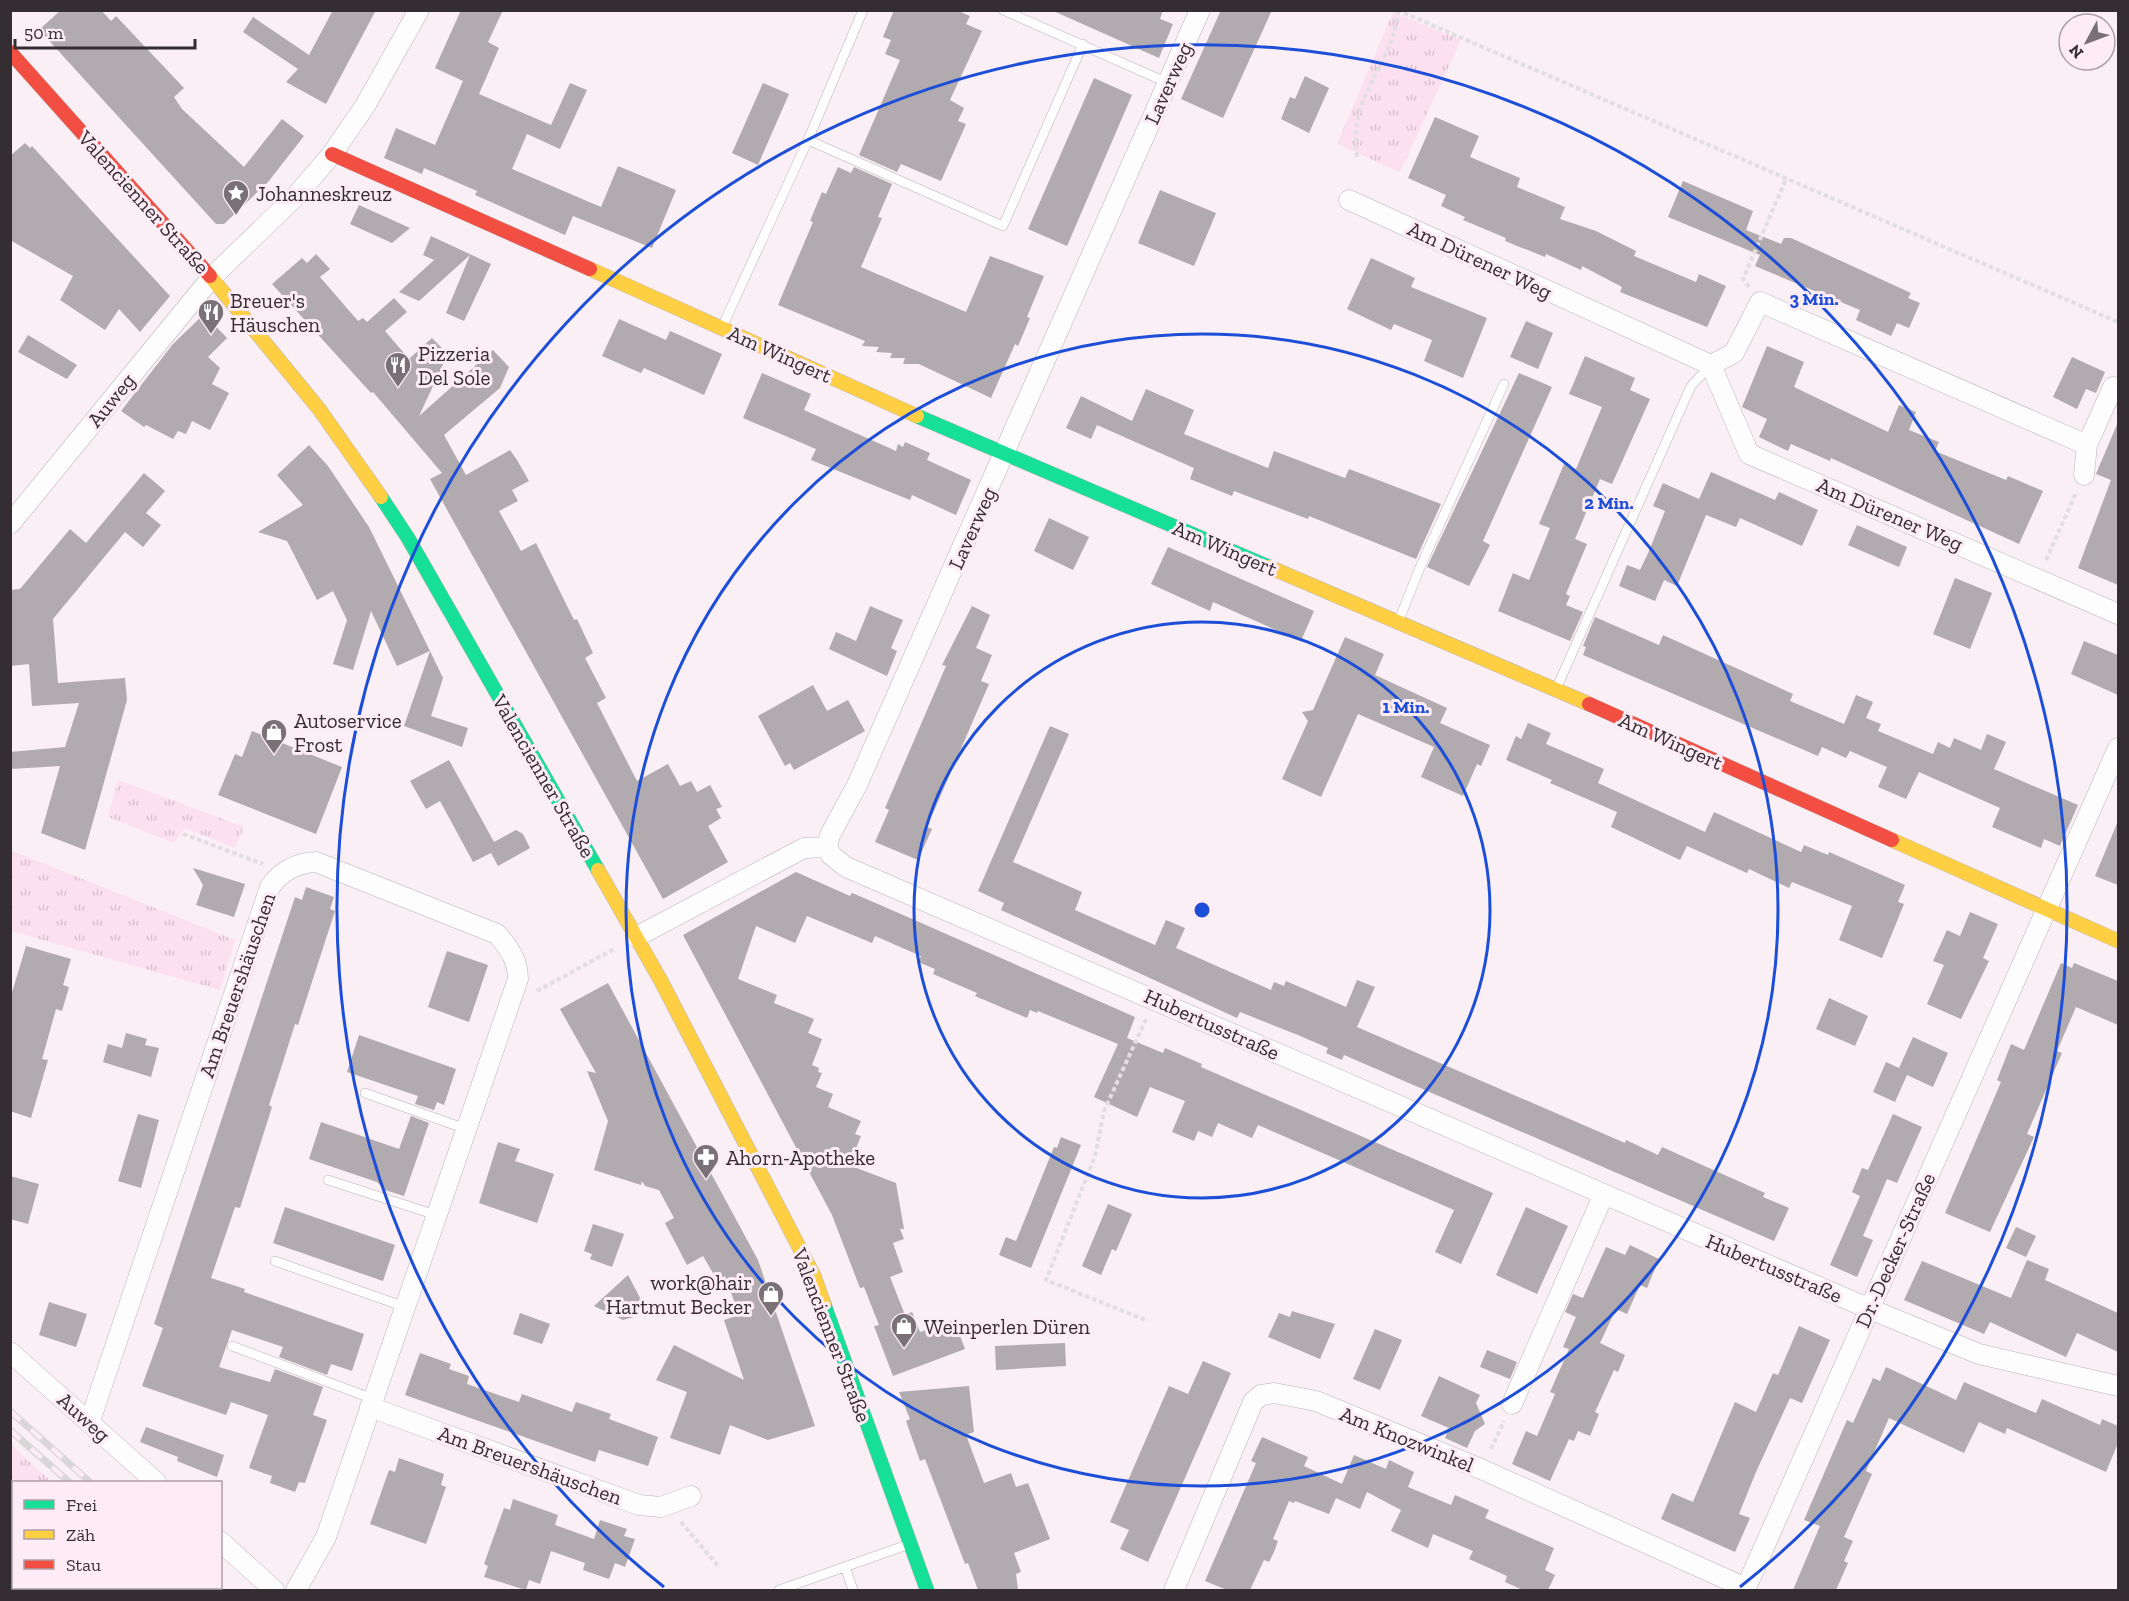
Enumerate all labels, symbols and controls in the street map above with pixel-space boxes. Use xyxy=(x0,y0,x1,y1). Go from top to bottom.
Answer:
scale bar xyxy=(15,12,195,50)
north arrow xyxy=(2057,12,2117,72)
text: 50 m xyxy=(24,22,64,44)
street label: Laverweg xyxy=(1139,38,1197,128)
text: N xyxy=(2065,41,2087,62)
street label: Valencienner Straße xyxy=(72,124,215,279)
place icon: Johanneskreuz xyxy=(221,178,251,216)
place label: Johanneskreuz xyxy=(256,181,392,206)
street label: Am Dürener Weg xyxy=(1404,216,1557,305)
place label: Breuer's Häuschen xyxy=(230,288,320,337)
text: 3 Min. xyxy=(1789,288,1839,310)
restaurant icon: Breuer's Häuschen xyxy=(196,297,226,335)
street label: Am Wingert xyxy=(724,320,836,388)
place label: Pizzeria Del Sole xyxy=(418,341,491,390)
restaurant icon: Pizzeria Del Sole xyxy=(383,350,413,388)
street label: Auweg xyxy=(82,368,141,432)
street label: Am Dürener Weg xyxy=(1813,472,1967,556)
street label: Laverweg xyxy=(943,483,1001,573)
text: 2 Min. xyxy=(1584,492,1634,514)
street label: Am Wingert xyxy=(1169,515,1281,581)
street label: Valencienner Straße xyxy=(487,689,601,862)
text: 1 Min. xyxy=(1383,696,1429,718)
street label: Am Wingert xyxy=(1615,707,1727,775)
place label: Autoservice Frost xyxy=(294,708,402,757)
shop icon: Autoservice Frost xyxy=(259,717,289,755)
street label: Am Breuershäuschen xyxy=(194,889,280,1081)
centre of rings xyxy=(1192,900,1212,920)
street label: Hubertusstraße xyxy=(1140,983,1284,1065)
pharmacy icon: Ahorn-Apotheke xyxy=(691,1142,721,1180)
place label: Ahorn-Apotheke xyxy=(726,1145,875,1170)
street label: Dr.-Decker-Straße xyxy=(1850,1169,1940,1331)
street label: Hubertusstraße xyxy=(1702,1228,1846,1308)
street label: Valencienner Straße xyxy=(787,1244,877,1426)
place label: work@hair Hartmut Becker xyxy=(606,1270,752,1319)
shop icon: work@hair Hartmut Becker xyxy=(756,1279,786,1317)
shop icon: Weinperlen Düren xyxy=(889,1311,919,1349)
place label: Weinperlen Düren xyxy=(924,1314,1090,1339)
street label: Auweg xyxy=(53,1387,116,1447)
street label: Am Knozwinkel xyxy=(1336,1401,1478,1477)
street label: Am Breuershäuschen xyxy=(435,1420,625,1510)
legend xyxy=(12,1481,222,1589)
text: Frei xyxy=(66,1494,97,1516)
text: Zäh xyxy=(66,1524,95,1546)
text: Stau xyxy=(66,1554,101,1576)

